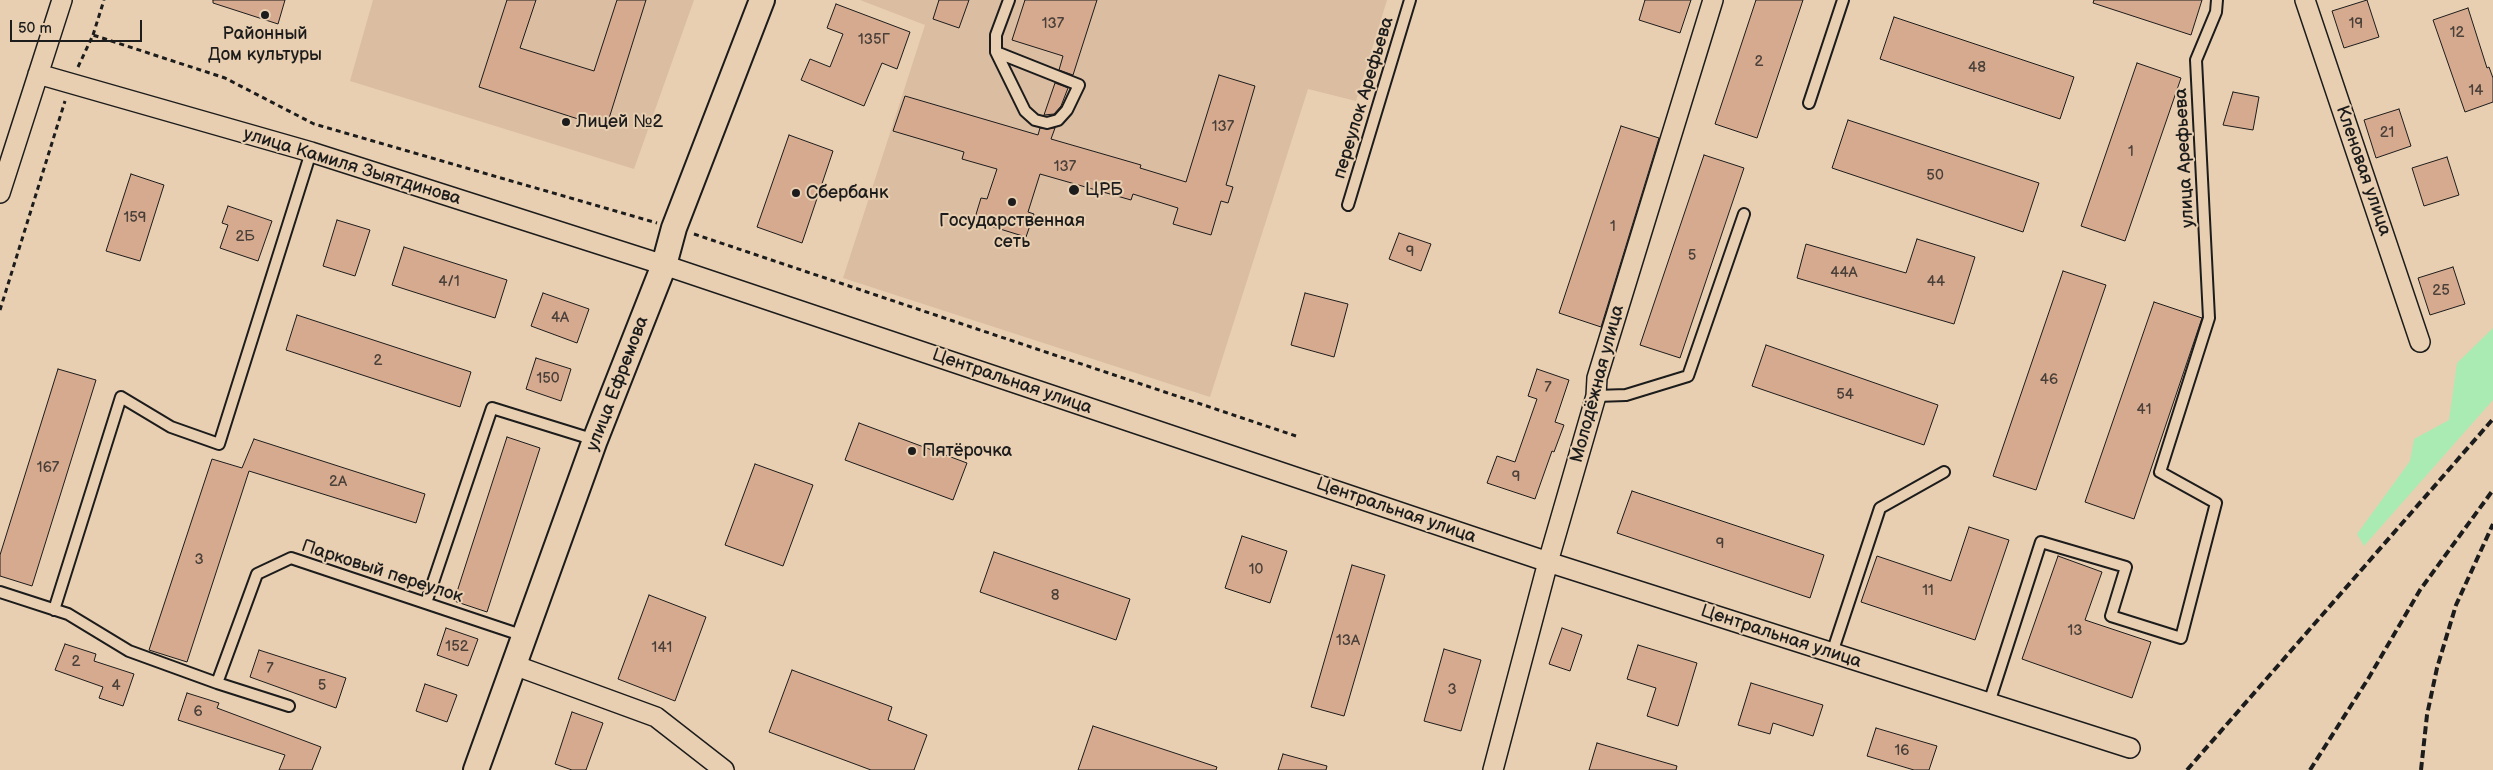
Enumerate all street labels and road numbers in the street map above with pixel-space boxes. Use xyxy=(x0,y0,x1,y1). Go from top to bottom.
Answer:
street label: переулок Арефьева xyxy=(1329,14,1399,182)
street label: улица Арефьева xyxy=(2171,88,2199,228)
street label: Кленовая улица xyxy=(2331,103,2395,239)
street label: улица Камиля Зыятдинова xyxy=(241,124,463,210)
street label: Молодёжная улица xyxy=(1567,303,1629,465)
street label: улица Ефремова xyxy=(582,313,654,455)
street label: Центральная улица xyxy=(929,344,1095,420)
street label: Центральная улица xyxy=(1313,473,1479,549)
street label: Парковый переулок xyxy=(299,536,465,608)
street label: Центральная улица xyxy=(1698,601,1864,673)

